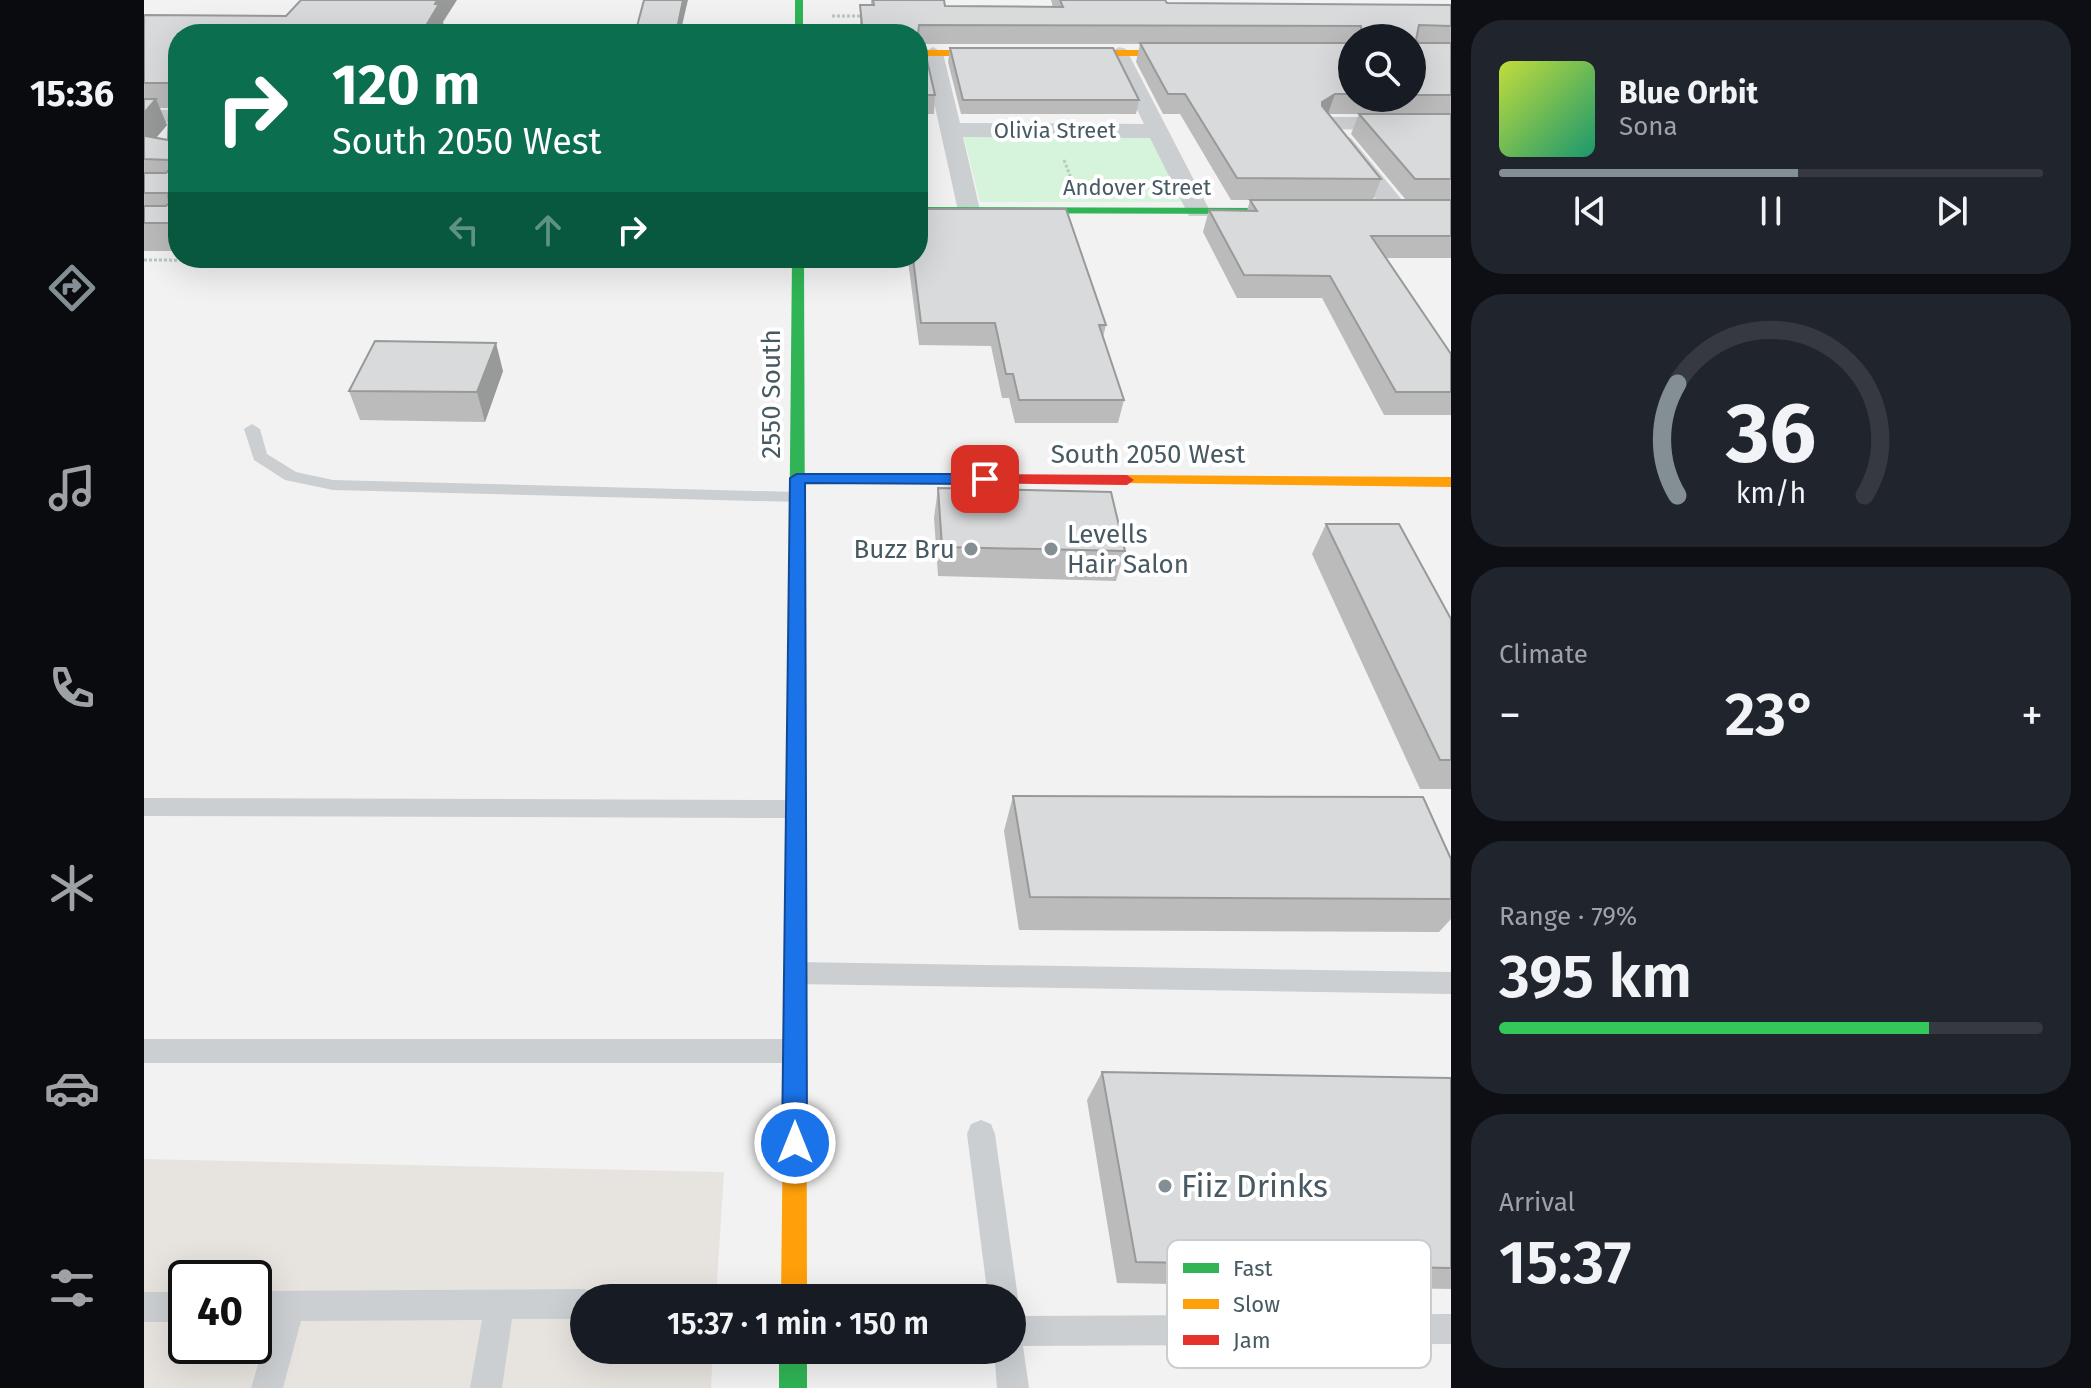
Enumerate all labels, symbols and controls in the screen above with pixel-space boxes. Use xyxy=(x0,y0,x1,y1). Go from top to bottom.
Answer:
map controls xyxy=(1338,24,1426,112)
button: search xyxy=(1338,24,1426,112)
text: 120 m xyxy=(332,52,480,119)
icon: right xyxy=(200,56,304,160)
text: 15:36 xyxy=(30,72,114,116)
text: Blue Orbit xyxy=(1619,75,1758,111)
text: Sona xyxy=(1619,111,1678,142)
street label: Olivia Street xyxy=(994,117,1116,144)
text: South 2050 West xyxy=(332,120,602,164)
street label: Andover Street xyxy=(1063,174,1211,201)
icon: previous xyxy=(1568,189,1612,233)
icon: pause xyxy=(1749,189,1793,233)
icon: next xyxy=(1930,189,1974,233)
icon: left xyxy=(442,208,486,252)
icon: ahead xyxy=(526,208,570,252)
icon: right xyxy=(610,208,654,252)
icon: directions xyxy=(44,260,100,316)
street label: 2550 South xyxy=(756,329,787,459)
text: 36 xyxy=(1725,384,1816,484)
street label: South 2050 West xyxy=(1051,439,1246,470)
pin xyxy=(951,445,1019,513)
icon: arrive xyxy=(963,457,1007,501)
icon: music xyxy=(44,460,100,516)
text: km/h xyxy=(1736,477,1806,512)
place label: Levells Hair Salon xyxy=(1067,519,1189,580)
place label: Buzz Bru xyxy=(853,534,955,565)
marker: Buzz Bru xyxy=(962,540,980,558)
marker: Levells Hair Salon xyxy=(1042,540,1060,558)
text: Climate xyxy=(1499,639,1588,670)
icon: phone xyxy=(44,660,100,716)
text: 23° xyxy=(1725,679,1817,751)
text: − xyxy=(1499,689,1521,742)
text: + xyxy=(2021,689,2043,742)
icon: climate xyxy=(44,860,100,916)
text: Range · 79% xyxy=(1499,901,1637,932)
text: 395 km xyxy=(1499,941,1692,1013)
icon: car xyxy=(44,1060,100,1116)
position arrow xyxy=(753,1101,837,1185)
place label: Fiiz Drinks xyxy=(1181,1167,1328,1205)
marker: Fiiz Drinks xyxy=(1156,1177,1174,1195)
text: Arrival xyxy=(1499,1187,1575,1218)
text: 15:37 xyxy=(1499,1227,1632,1299)
legend xyxy=(1167,1240,1431,1368)
text: Fast xyxy=(1233,1255,1273,1282)
icon: filters xyxy=(44,1260,100,1316)
speed limit sign: 40 xyxy=(168,1260,272,1364)
text: Slow xyxy=(1233,1291,1280,1318)
text: 15:37 · 1 min · 150 m xyxy=(667,1306,929,1342)
text: Jam xyxy=(1233,1327,1271,1354)

